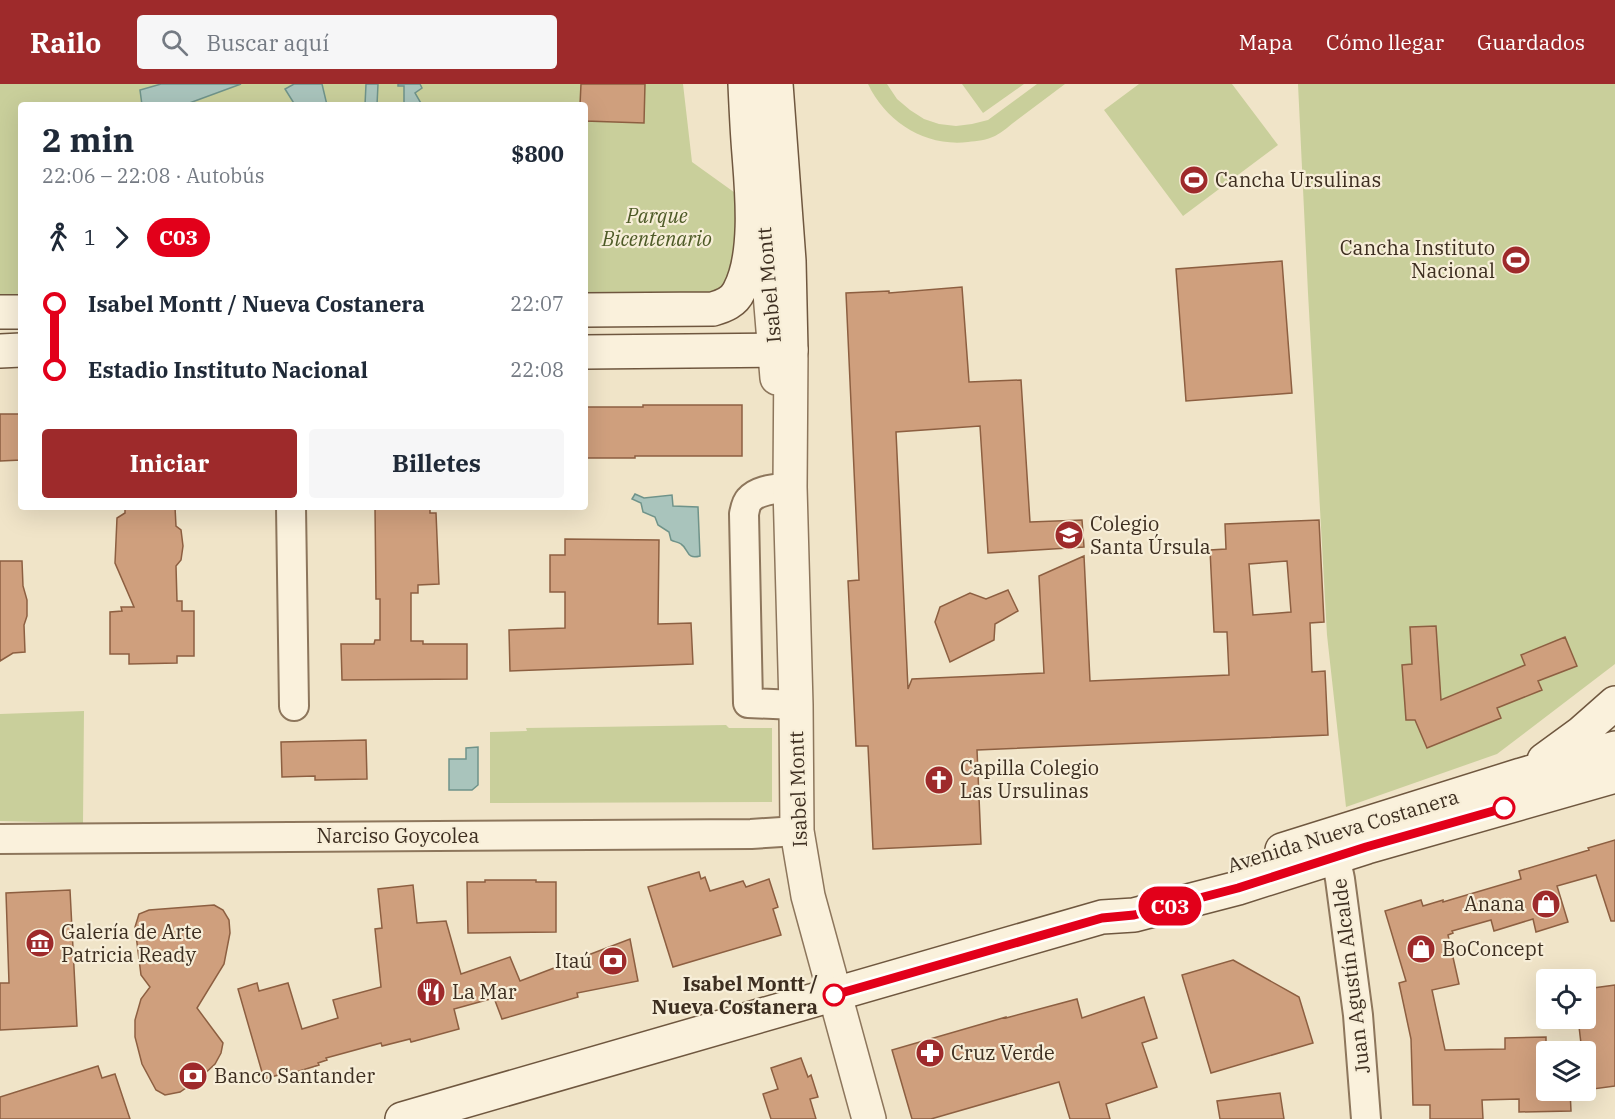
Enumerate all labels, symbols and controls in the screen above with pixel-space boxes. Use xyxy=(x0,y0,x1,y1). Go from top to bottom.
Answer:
search box xyxy=(137,15,557,69)
text: Railo xyxy=(30,24,101,61)
icon: search xyxy=(158,26,191,59)
text: Buscar aquí xyxy=(206,28,329,57)
text: Mapa xyxy=(1239,28,1293,56)
text: Cómo llegar xyxy=(1326,28,1444,56)
text: Guardados xyxy=(1477,28,1585,56)
text: 2 min xyxy=(42,118,134,161)
text: $800 xyxy=(511,139,564,168)
text: 22:06 – 22:08 · Autobús xyxy=(42,162,264,189)
sports icon: Cancha Ursulinas xyxy=(1178,164,1210,196)
place label: Cancha Ursulinas xyxy=(1215,166,1381,193)
park label: Parque Bicentenario xyxy=(601,202,712,252)
icon: walk xyxy=(42,221,75,254)
icon: forward xyxy=(105,221,138,254)
text: C03 xyxy=(159,223,198,251)
text: 1 xyxy=(84,224,96,251)
street label: Isabel Montt xyxy=(750,226,787,344)
place label: Cancha Instituto Nacional xyxy=(1340,234,1495,284)
sports icon: Cancha Instituto Nacional xyxy=(1500,244,1532,276)
text: Isabel Montt / Nueva Costanera xyxy=(88,289,425,318)
text: 22:07 xyxy=(510,290,564,317)
text: Estadio Instituto Nacional xyxy=(88,355,368,384)
text: 22:08 xyxy=(510,356,564,383)
button: Iniciar xyxy=(42,429,297,498)
button: Billetes xyxy=(309,429,564,498)
place label: Colegio Santa Úrsula xyxy=(1090,510,1211,560)
school or university icon: Colegio Santa Úrsula xyxy=(1053,519,1085,551)
street label: Isabel Montt xyxy=(782,730,813,848)
place label: Capilla Colegio Las Ursulinas xyxy=(960,754,1099,804)
church icon: Capilla Colegio Las Ursulinas xyxy=(923,764,955,796)
street label: Avenida Nueva Costanera xyxy=(1224,782,1462,879)
unlabelled marker xyxy=(1493,797,1515,819)
street label: Narciso Goycolea xyxy=(317,822,480,849)
street label: Juan Agustín Alcalde xyxy=(1325,877,1376,1075)
line badge: C03 xyxy=(1136,886,1204,926)
shop icon: Anana xyxy=(1530,888,1562,920)
place label: Anana xyxy=(1464,890,1525,917)
text: C03 xyxy=(1150,892,1190,920)
place label: Galería de Arte Patricia Ready xyxy=(61,918,202,968)
museum icon: Galería de Arte Patricia Ready xyxy=(24,927,56,959)
shop icon: BoConcept xyxy=(1405,933,1437,965)
place label: BoConcept xyxy=(1442,935,1544,962)
bank icon: Itaú xyxy=(597,945,629,977)
place label: Itaú xyxy=(555,947,592,974)
map controls xyxy=(1536,969,1596,1101)
button: locate xyxy=(1536,969,1596,1029)
place label: Isabel Montt / Nueva Costanera xyxy=(652,970,818,1020)
restaurant icon: La Mar xyxy=(415,976,447,1008)
place label: La Mar xyxy=(452,978,517,1005)
marker: Isabel Montt / Nueva Costanera xyxy=(823,984,845,1006)
pharmacy icon: Cruz Verde xyxy=(914,1037,946,1069)
place label: Cruz Verde xyxy=(951,1039,1055,1066)
button: layers xyxy=(1536,1041,1596,1101)
bank icon: Banco Santander xyxy=(177,1060,209,1092)
place label: Banco Santander xyxy=(214,1062,375,1089)

